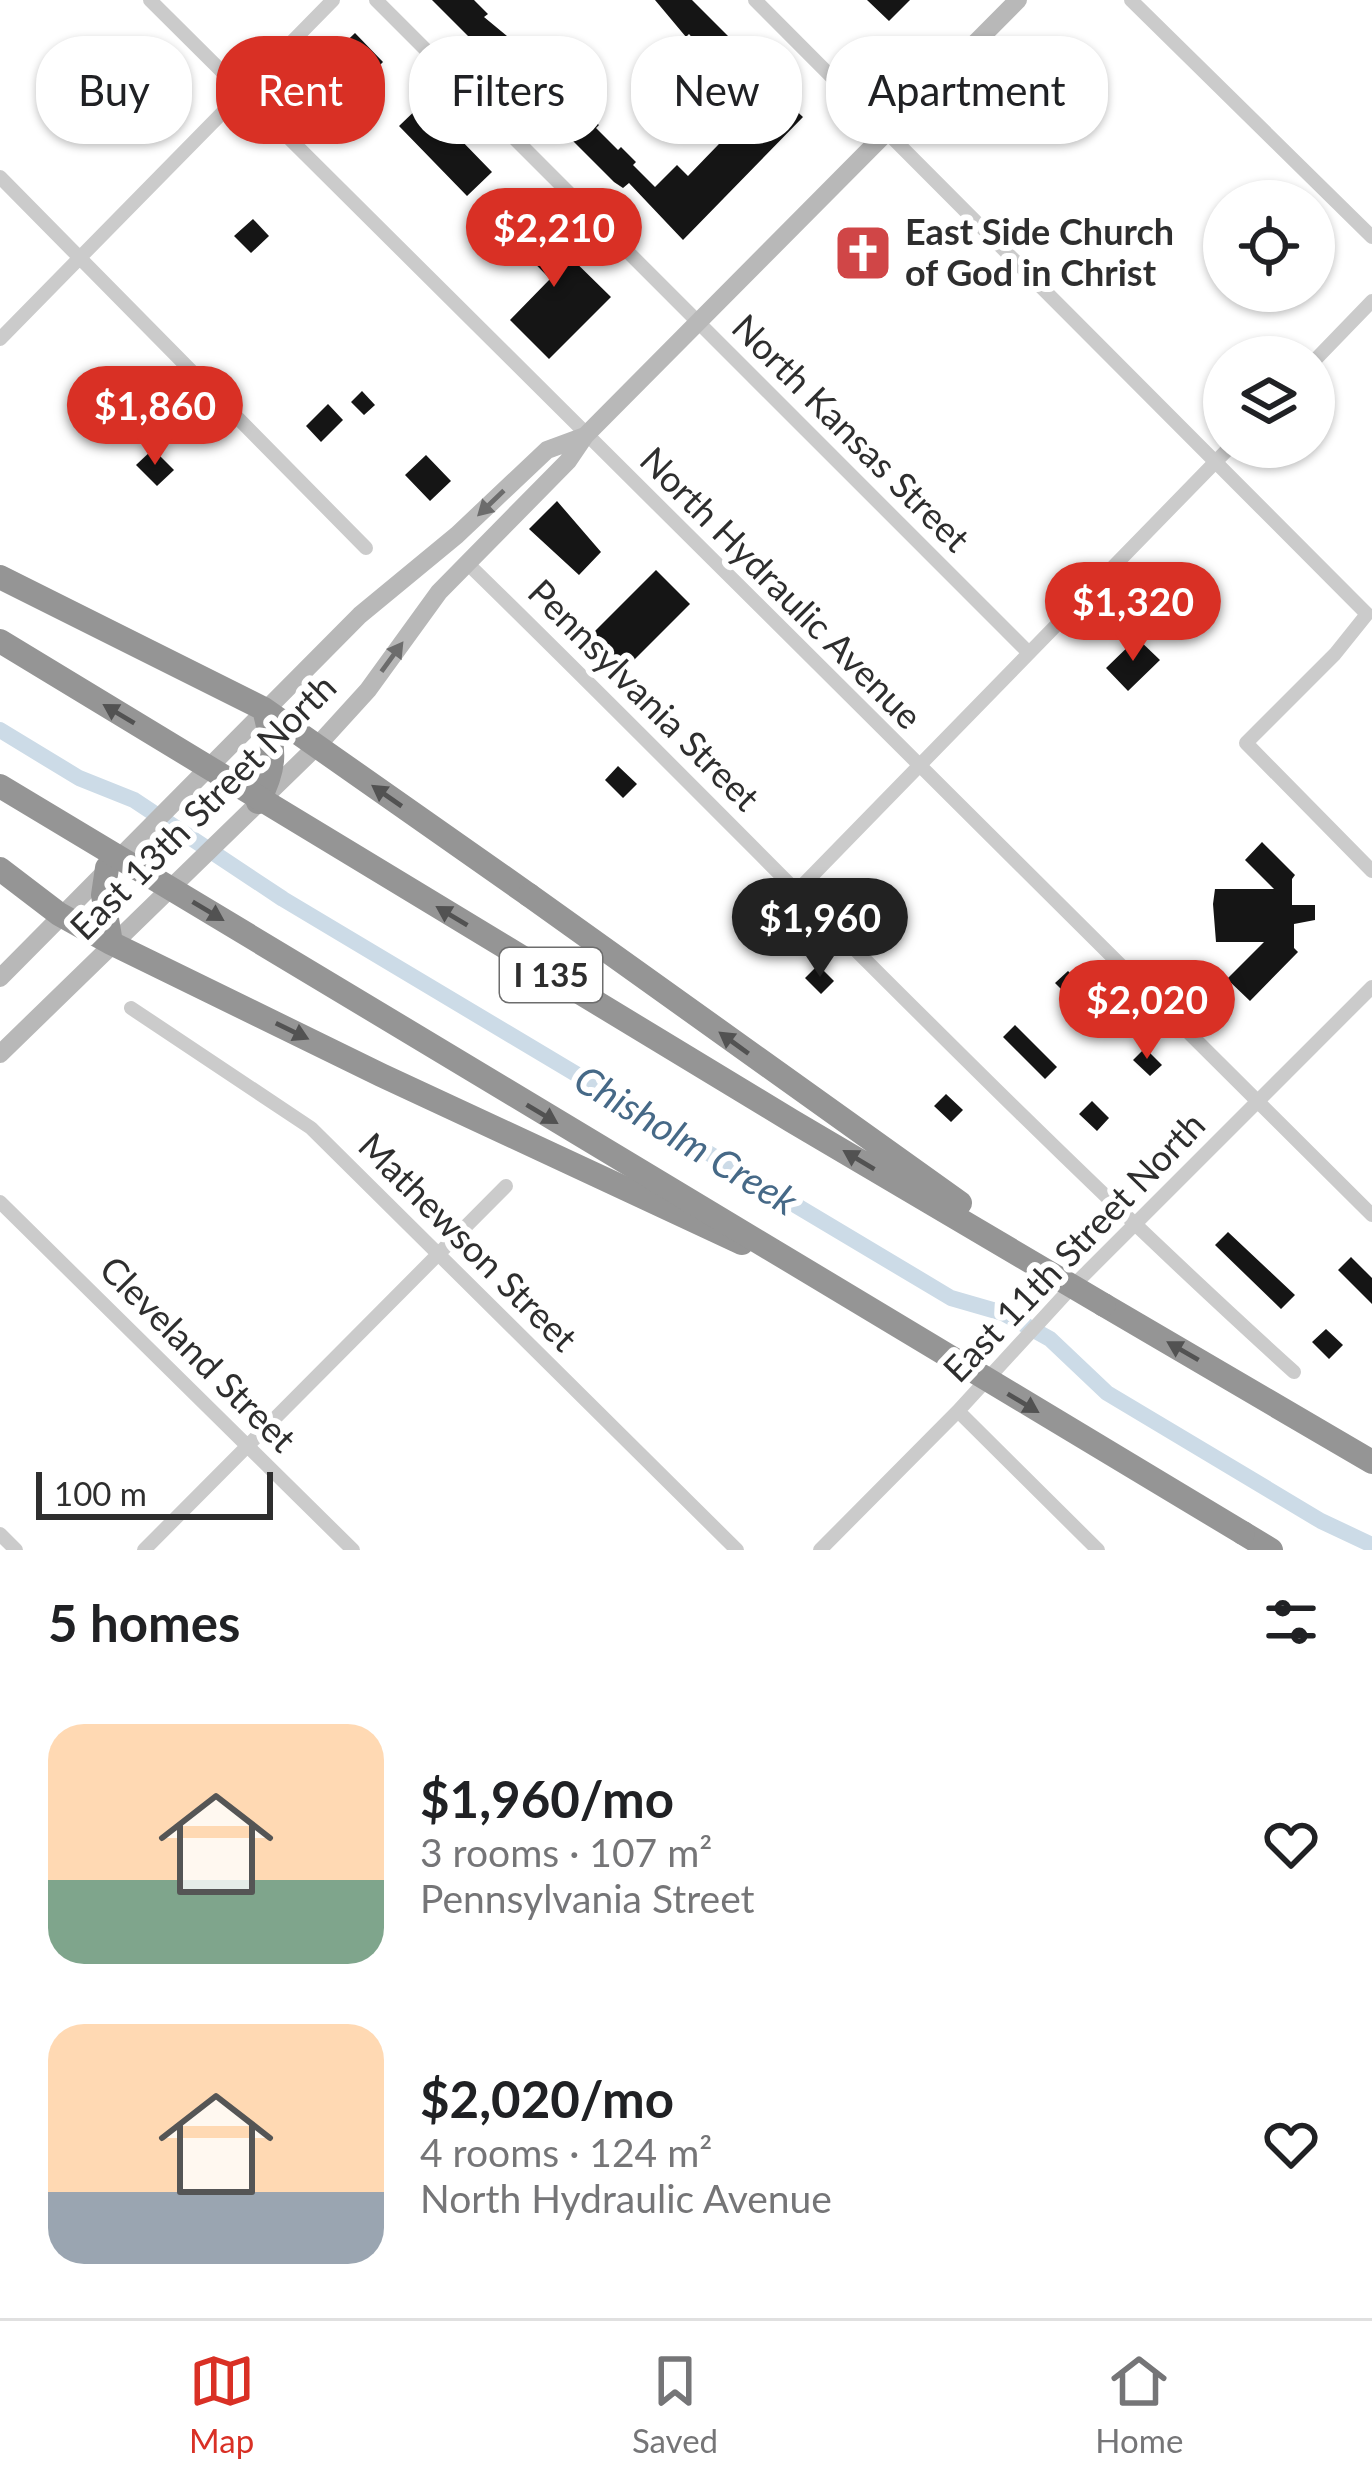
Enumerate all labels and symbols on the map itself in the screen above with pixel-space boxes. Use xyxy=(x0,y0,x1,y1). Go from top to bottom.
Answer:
pin: $2,210 xyxy=(456,188,652,290)
place label: East Side Church of God in Christ xyxy=(905,209,1174,294)
church icon: East Side Church of God in Christ xyxy=(832,222,894,284)
street label: North Kansas Street xyxy=(724,304,980,560)
pin: $1,860 xyxy=(57,366,253,468)
street label: North Hydraulic Avenue xyxy=(632,437,932,737)
one-way arrow xyxy=(477,488,506,516)
pin: $1,320 xyxy=(1035,562,1231,664)
street label: Pennsylvania Street xyxy=(520,570,770,819)
one-way arrow xyxy=(379,641,403,673)
street label: East 13th Street North xyxy=(60,664,344,948)
one-way arrow xyxy=(102,704,136,725)
one-way arrow xyxy=(371,785,404,808)
pin: $1,960 xyxy=(722,878,918,980)
one-way arrow xyxy=(191,900,225,921)
one-way arrow xyxy=(435,906,469,927)
road number: I 135 xyxy=(500,948,602,1002)
pin: $2,020 xyxy=(1049,960,1245,1062)
one-way arrow xyxy=(275,1021,309,1041)
one-way arrow xyxy=(718,1032,750,1056)
water label: Chisholm Creek xyxy=(567,1055,807,1224)
one-way arrow xyxy=(525,1102,559,1123)
street label: East 11th Street North xyxy=(933,1102,1213,1390)
street label: Mathewson Street xyxy=(350,1123,587,1360)
one-way arrow xyxy=(842,1150,876,1171)
street label: Cleveland Street xyxy=(92,1246,306,1460)
one-way arrow xyxy=(1167,1341,1200,1362)
one-way arrow xyxy=(1006,1391,1040,1412)
scale bar xyxy=(36,1466,273,1519)

